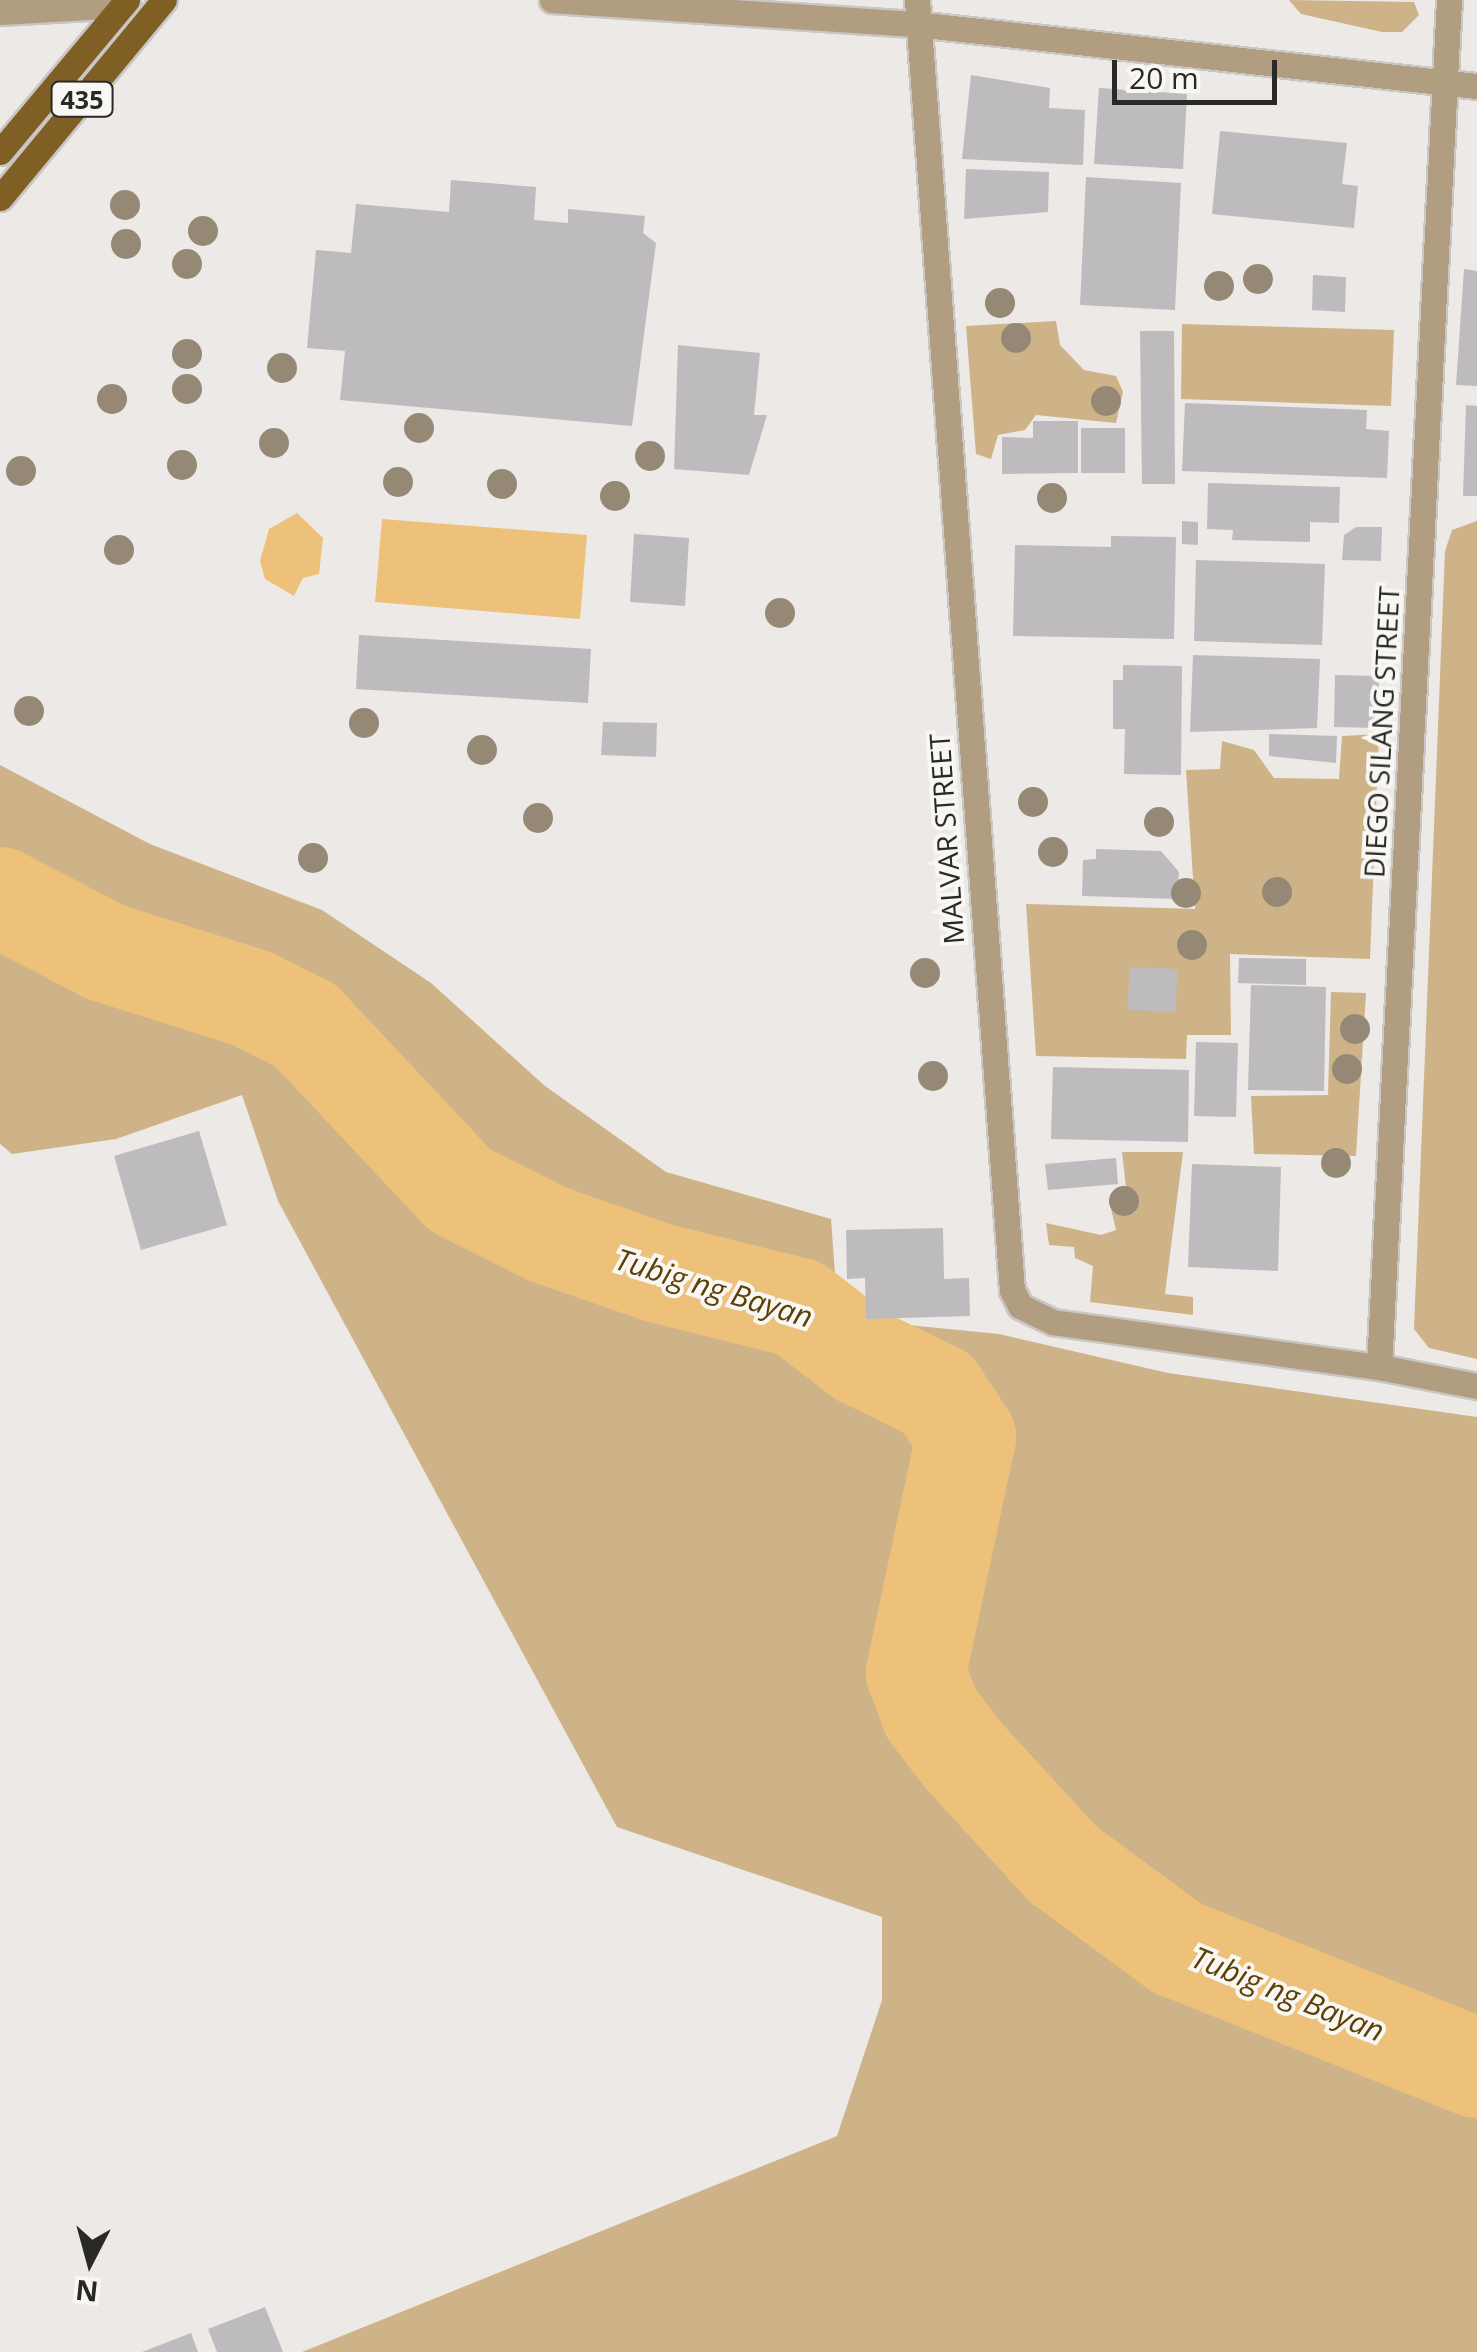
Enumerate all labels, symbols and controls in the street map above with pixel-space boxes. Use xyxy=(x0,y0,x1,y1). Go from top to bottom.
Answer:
scale bar xyxy=(1117,40,1282,102)
text: 20 m xyxy=(1129,57,1199,98)
road number: 435 xyxy=(49,79,114,119)
street label: DIEGO SILANG STREET xyxy=(1357,585,1405,879)
street label: MALVAR STREET xyxy=(922,733,970,945)
water label: Tubig ng Bayan xyxy=(611,1241,817,1335)
water label: Tubig ng Bayan xyxy=(1187,1939,1389,2049)
north arrow xyxy=(40,2212,140,2312)
text: N xyxy=(74,2272,100,2312)

